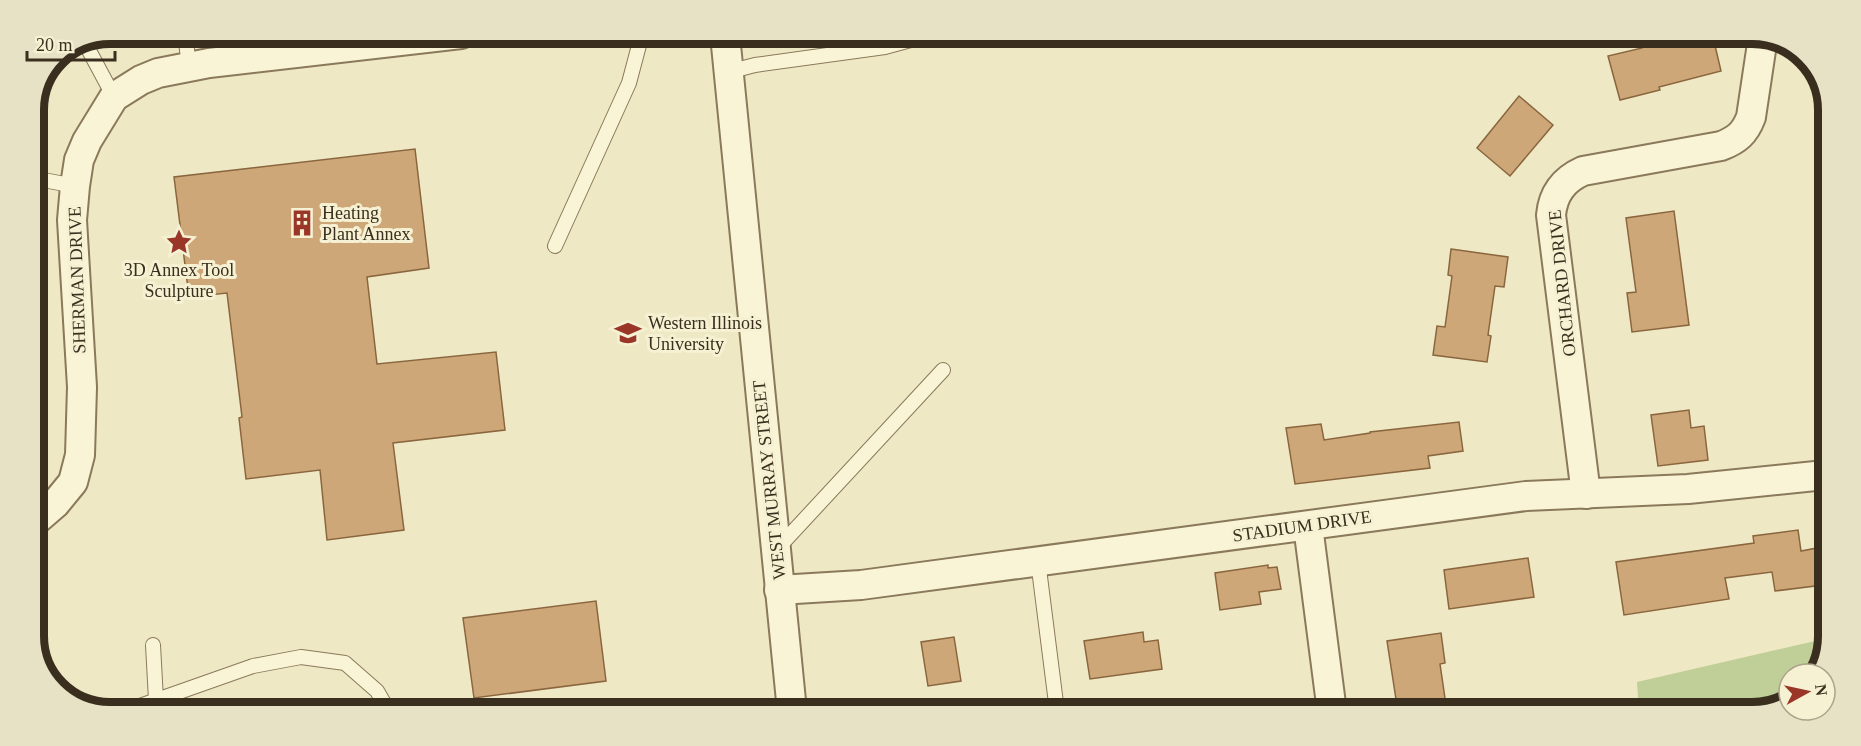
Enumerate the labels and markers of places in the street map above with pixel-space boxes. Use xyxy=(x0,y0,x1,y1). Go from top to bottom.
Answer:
place label: Heating Plant Annex xyxy=(322,203,411,244)
building icon: Heating Plant Annex xyxy=(287,208,317,238)
place icon: 3D Annex Tool Sculpture xyxy=(164,227,194,257)
place label: 3D Annex Tool Sculpture xyxy=(124,260,234,301)
place label: Western Illinois University xyxy=(648,313,762,354)
school or university icon: Western Illinois University xyxy=(613,318,643,348)

